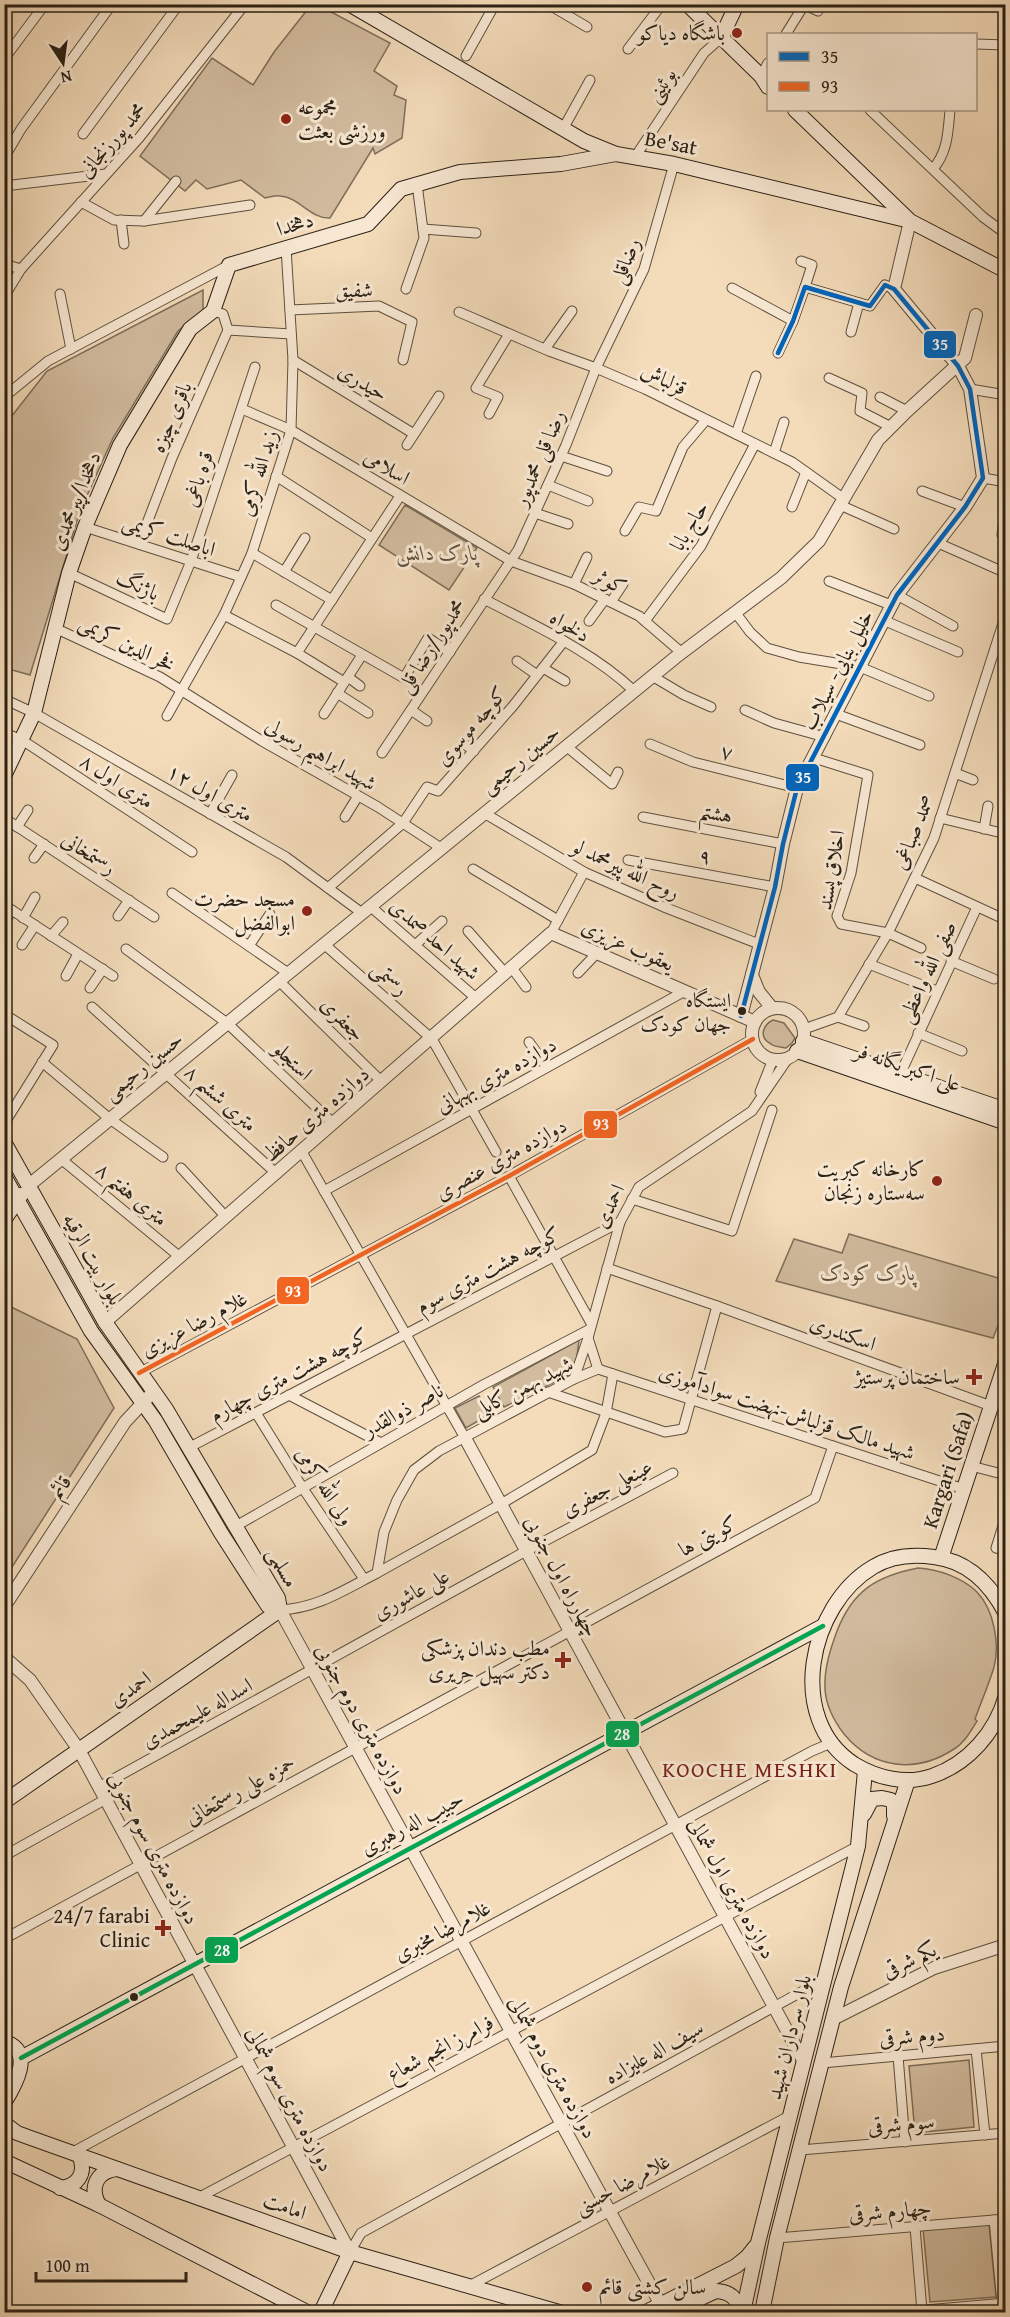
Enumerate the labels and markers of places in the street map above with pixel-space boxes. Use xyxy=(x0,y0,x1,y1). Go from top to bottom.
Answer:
place label: باشگاه دیاکو xyxy=(636,17,725,48)
marker: باشگاه دیاکو xyxy=(730,26,744,40)
place label: مجموعه ورزشی بعثت xyxy=(298,91,386,146)
marker: مجموعه ورزشی بعثت xyxy=(279,112,293,126)
place label: مسجد حضرت ابوالفضل xyxy=(194,883,295,938)
marker: مسجد حضرت ابوالفضل xyxy=(300,904,314,918)
place label: ایستگاه جهان کودک xyxy=(640,985,731,1038)
marker: ایستگاه جهان کودک xyxy=(736,1005,748,1017)
place label: کارخانه کبریت سه‌ستاره زنجان xyxy=(817,1153,925,1208)
marker: کارخانه کبریت سه‌ستاره زنجان xyxy=(930,1174,944,1188)
place label: ساختمان پرستیژ xyxy=(853,1361,960,1392)
marker: ساختمان پرستیژ xyxy=(965,1368,983,1386)
place label: مطب دندان پزشکی دکتر سهیل حریری xyxy=(421,1632,550,1687)
marker: مطب دندان پزشکی دکتر سهیل حریری xyxy=(554,1651,572,1669)
place label: 24/7 farabi Clinic xyxy=(53,1900,150,1955)
marker: 24/7 farabi Clinic xyxy=(154,1919,172,1937)
unlabelled marker xyxy=(128,1991,140,2003)
place label: سالن کشتی قائم xyxy=(599,2271,706,2305)
marker: سالن کشتی قائم xyxy=(580,2280,594,2294)

